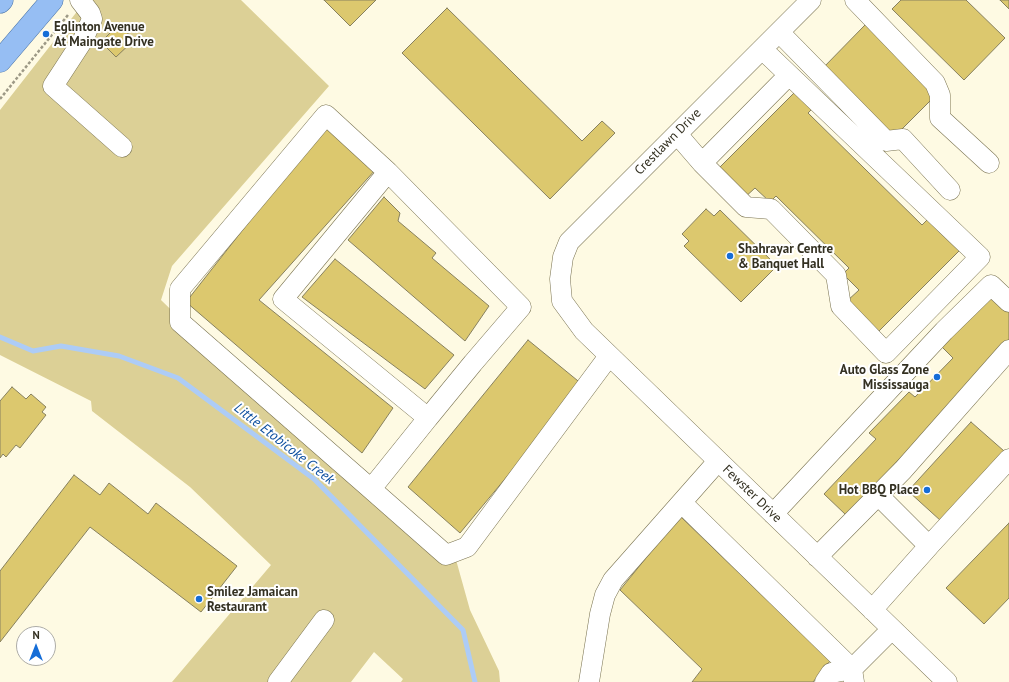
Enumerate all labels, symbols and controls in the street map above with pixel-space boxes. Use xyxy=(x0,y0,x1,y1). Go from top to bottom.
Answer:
place label: Eglinton Avenue At Maingate Drive xyxy=(54,19,154,50)
marker: Eglinton Avenue At Maingate Drive xyxy=(41,29,51,39)
street label: Crestlawn Drive xyxy=(632,106,704,178)
place label: Shahrayar Centre & Banquet Hall xyxy=(738,241,833,272)
marker: Shahrayar Centre & Banquet Hall xyxy=(725,251,735,261)
place label: Auto Glass Zone Mississauga xyxy=(840,362,929,393)
marker: Auto Glass Zone Mississauga xyxy=(932,372,942,382)
water label: Little Etobicoke Creek xyxy=(231,400,337,488)
street label: Fewster Drive xyxy=(719,462,785,526)
place label: Hot BBQ Place xyxy=(839,482,919,498)
marker: Hot BBQ Place xyxy=(922,485,932,495)
place label: Smilez Jamaican Restaurant xyxy=(207,584,298,615)
marker: Smilez Jamaican Restaurant xyxy=(194,594,204,604)
north arrow xyxy=(16,626,56,666)
text: N xyxy=(32,628,40,642)

